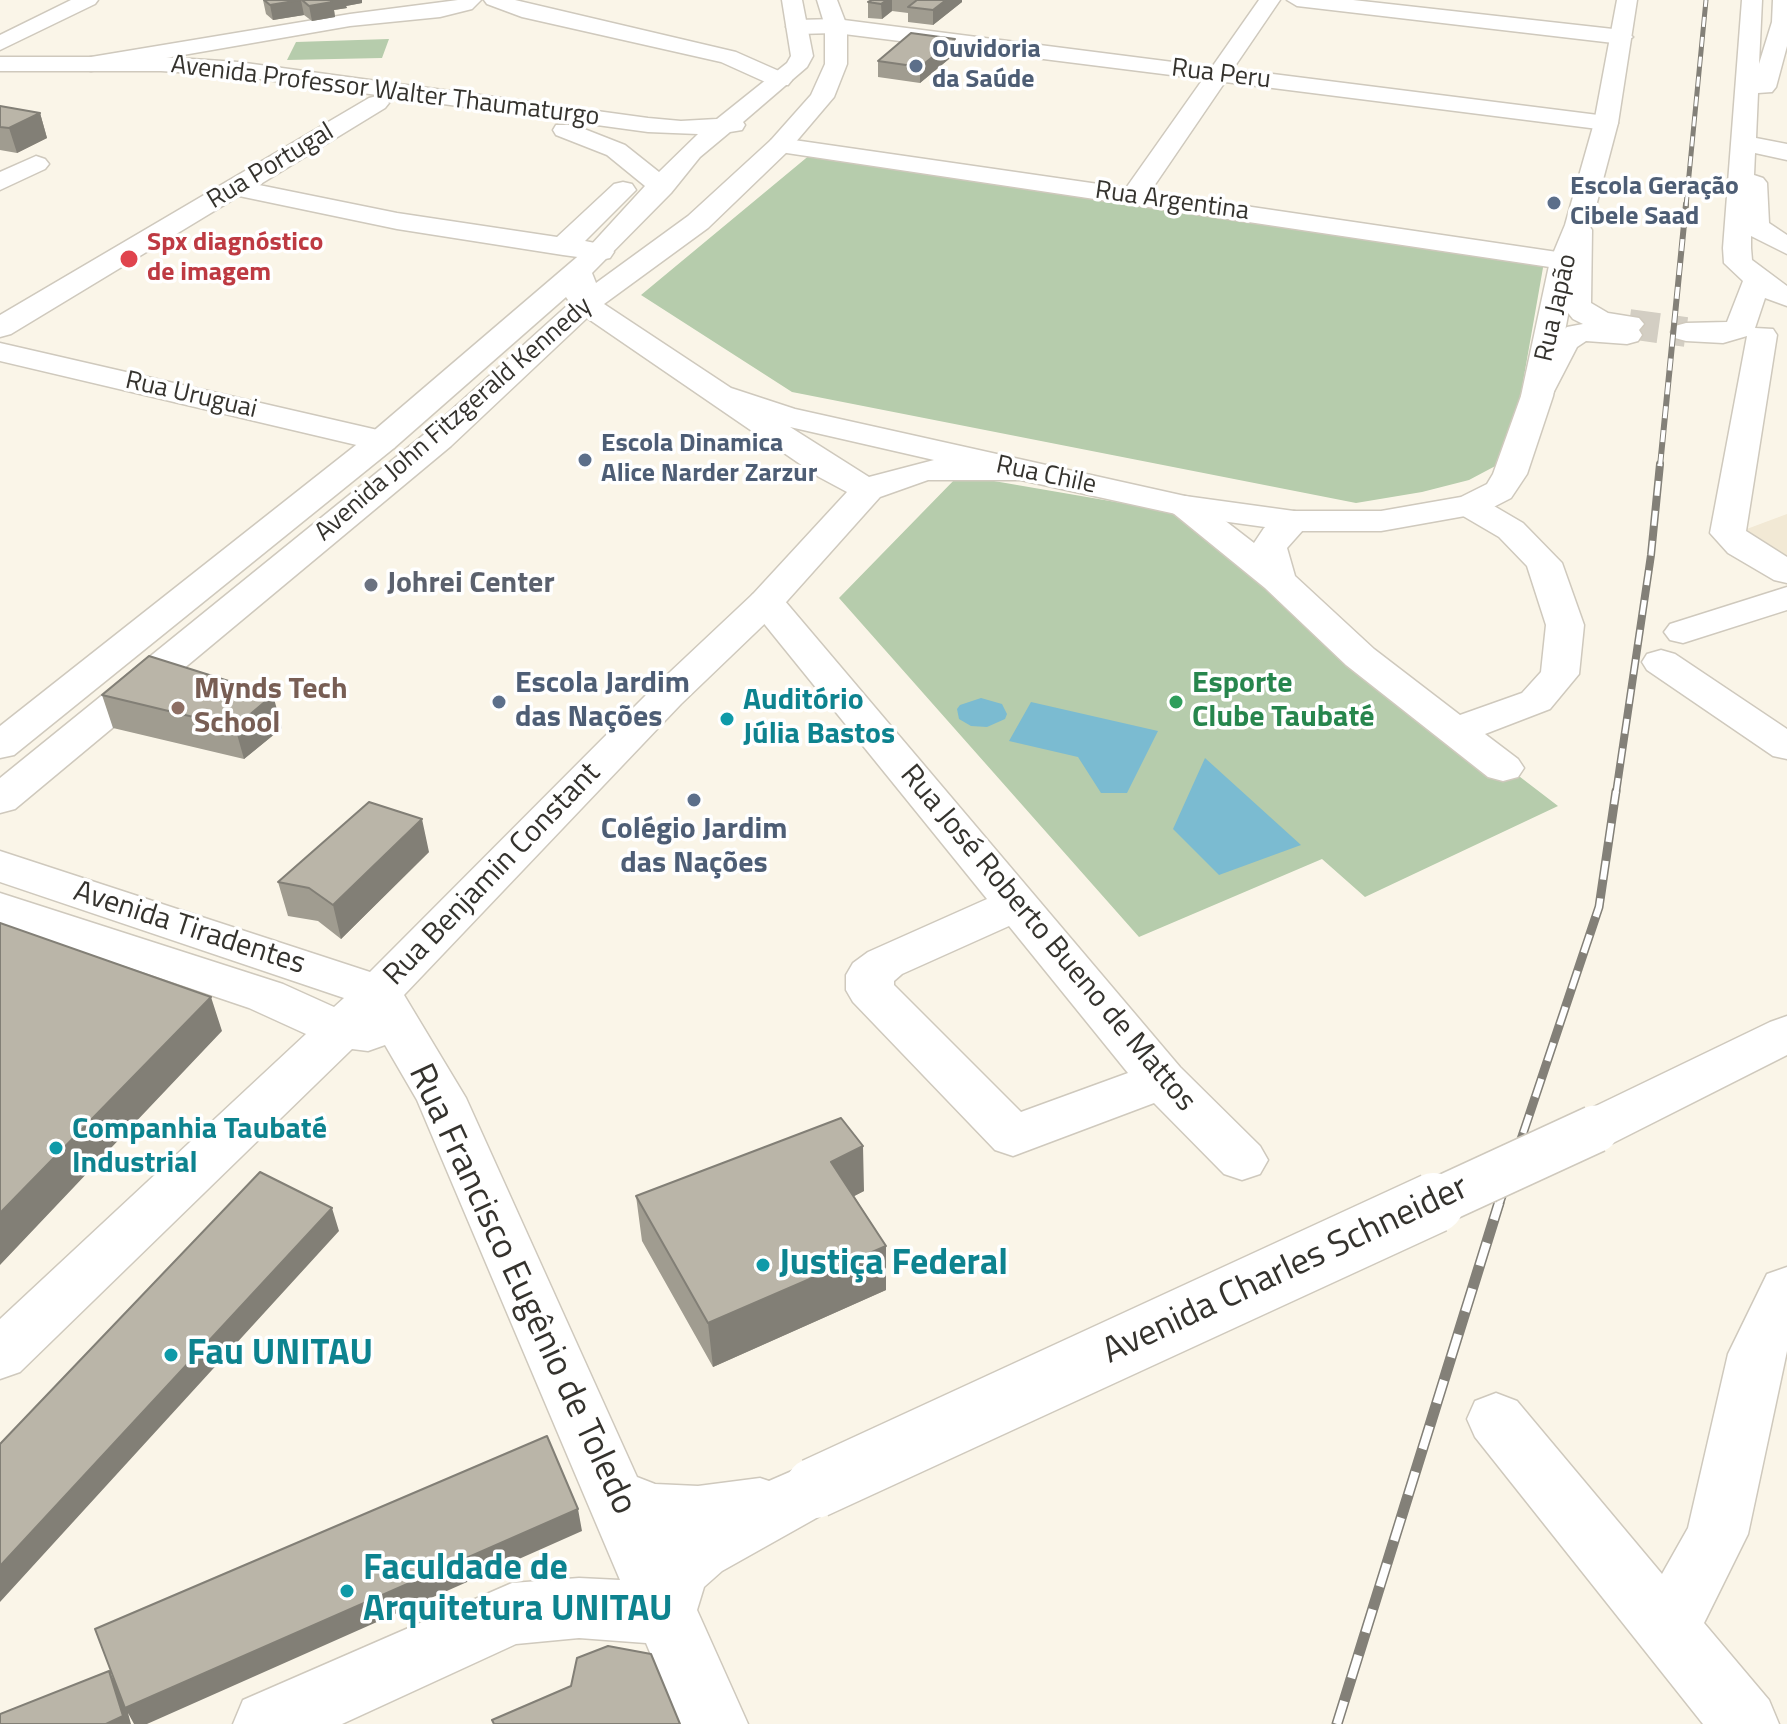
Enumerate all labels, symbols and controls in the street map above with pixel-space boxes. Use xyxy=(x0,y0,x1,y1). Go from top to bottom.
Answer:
place label: Ouvidoria da Saúde xyxy=(932,35,1041,96)
street label: Avenida Professor Walter Thaumaturgo xyxy=(169,50,601,134)
street label: Rua Peru xyxy=(1170,53,1272,97)
marker: Ouvidoria da Saúde xyxy=(907,57,925,75)
street label: Rua Portugal xyxy=(202,117,340,217)
place label: Escola Geração Cibele Saad xyxy=(1570,172,1739,234)
street label: Rua Argentina xyxy=(1093,176,1251,228)
marker: Escola Geração Cibele Saad xyxy=(1545,194,1563,212)
place label: Spx diagnóstico de imagem xyxy=(147,228,323,290)
marker: Spx diagnóstico de imagem xyxy=(118,248,140,270)
street label: Rua Japão xyxy=(1529,251,1585,365)
street label: Avenida John Fitzgerald Kennedy xyxy=(309,291,599,549)
street label: Rua Uruguai xyxy=(122,366,260,426)
place label: Escola Dinamica Alice Narder Zarzur xyxy=(601,429,817,490)
street label: Rua Chile xyxy=(993,450,1099,502)
marker: Escola Dinamica Alice Narder Zarzur xyxy=(576,451,594,469)
place label: Johrei Center xyxy=(387,567,555,603)
marker: Johrei Center xyxy=(362,576,380,594)
place label: Escola Jardim das Nações xyxy=(515,667,690,738)
place label: Esporte Clube Taubaté xyxy=(1192,667,1375,738)
place label: Mynds Tech School xyxy=(194,673,348,744)
place label: Auditório Júlia Bastos xyxy=(743,684,895,754)
marker: Escola Jardim das Nações xyxy=(490,693,508,711)
marker: Esporte Clube Taubaté xyxy=(1167,693,1185,711)
marker: Mynds Tech School xyxy=(169,699,187,717)
marker: Auditório Júlia Bastos xyxy=(718,710,736,728)
street label: Rua Benjamin Constant xyxy=(377,756,609,994)
street label: Rua José Roberto Bueno de Mattos xyxy=(891,758,1203,1120)
marker: Colégio Jardim das Nações xyxy=(685,791,703,809)
place label: Colégio Jardim das Nações xyxy=(601,813,787,884)
street label: Avenida Tiradentes xyxy=(69,875,309,983)
street label: Rua Francisco Eugênio de Toledo xyxy=(398,1058,644,1522)
place label: Companhia Taubaté Industrial xyxy=(72,1113,327,1184)
marker: Companhia Taubaté Industrial xyxy=(47,1139,65,1157)
street label: Avenida Charles Schneider xyxy=(1096,1167,1476,1375)
place label: Justiça Federal xyxy=(779,1243,1008,1287)
marker: Justiça Federal xyxy=(754,1256,772,1274)
place label: Fau UNITAU xyxy=(187,1333,373,1377)
marker: Fau UNITAU xyxy=(162,1346,180,1364)
place label: Faculdade de Arquitetura UNITAU xyxy=(363,1548,672,1633)
marker: Faculdade de Arquitetura UNITAU xyxy=(338,1582,356,1600)

